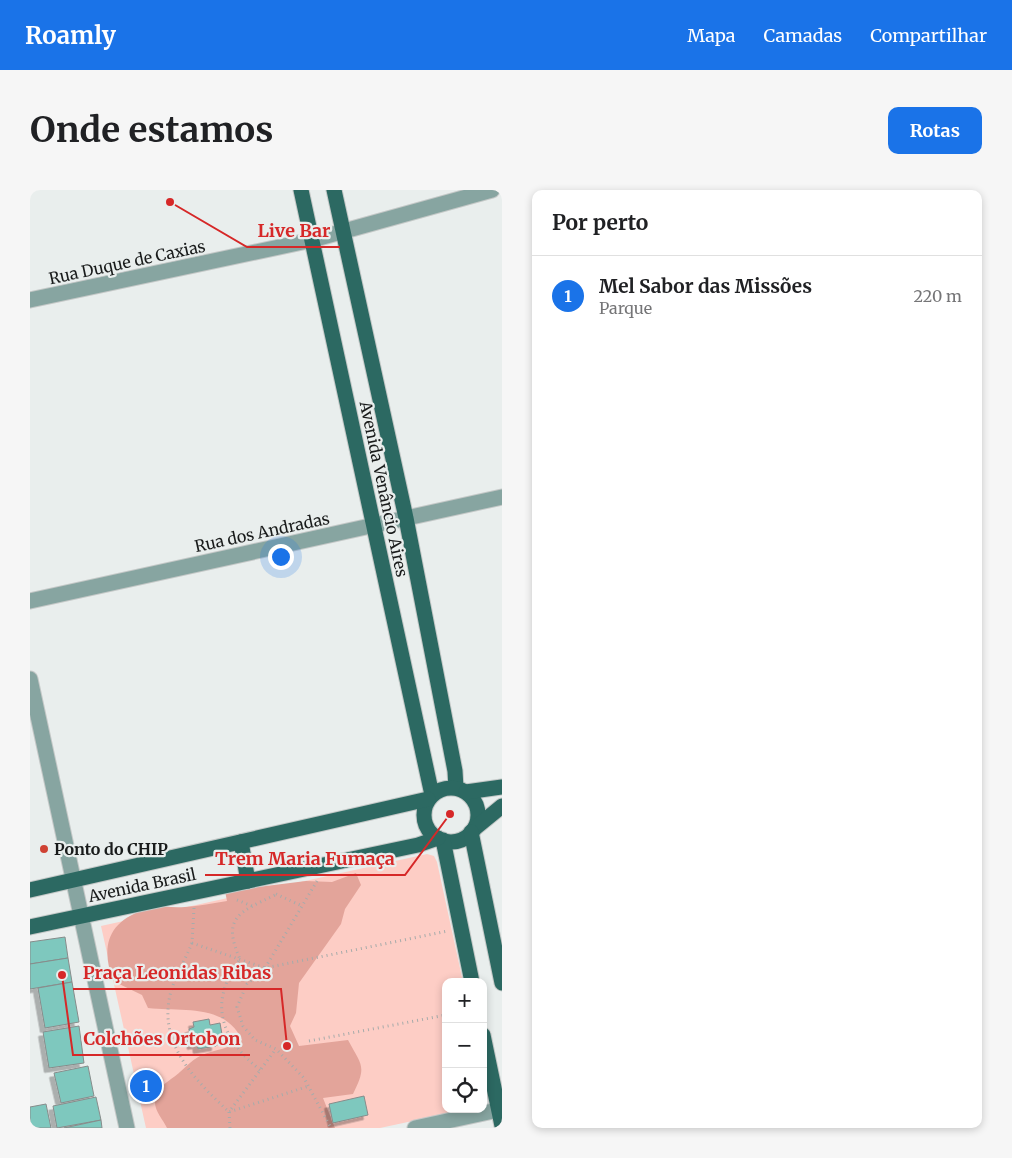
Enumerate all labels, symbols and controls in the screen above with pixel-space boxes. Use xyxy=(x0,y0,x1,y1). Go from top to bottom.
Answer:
text: Roamly xyxy=(25,20,116,51)
text: Mapa xyxy=(687,24,736,47)
text: Camadas xyxy=(764,24,842,47)
text: Compartilhar xyxy=(870,24,987,47)
button: Rotas xyxy=(888,107,982,154)
text: Onde estamos xyxy=(30,108,273,152)
text: Por perto xyxy=(552,209,648,236)
callout: Live Bar xyxy=(247,214,340,247)
text: Live Bar xyxy=(258,219,330,242)
street label: Rua Duque de Caxias xyxy=(47,236,207,288)
text: Mel Sabor das Missões xyxy=(599,274,812,298)
text: 1 xyxy=(564,286,572,306)
text: 220 m xyxy=(914,286,962,306)
text: Parque xyxy=(599,298,652,318)
street label: Avenida Venâncio Aires xyxy=(355,398,412,579)
street label: Rua dos Andradas xyxy=(193,508,332,556)
your location xyxy=(268,544,294,570)
place label: Ponto do CHIP xyxy=(54,839,168,859)
callout: Trem Maria Fumaça xyxy=(205,842,405,875)
marker: Ponto do CHIP xyxy=(38,843,50,855)
text: Trem Maria Fumaça xyxy=(215,847,395,870)
street label: Avenida Brasil xyxy=(85,864,198,906)
callout: Praça Leonidas Ribas xyxy=(73,956,281,989)
text: Praça Leonidas Ribas xyxy=(83,961,271,984)
map controls xyxy=(442,978,487,1113)
button: + xyxy=(442,978,487,1023)
callout: Colchões Ortobon xyxy=(73,1022,250,1055)
button: − xyxy=(442,1023,487,1068)
text: Colchões Ortobon xyxy=(83,1027,241,1050)
pin: 1 xyxy=(130,1067,162,1105)
button: locate xyxy=(442,1068,487,1113)

